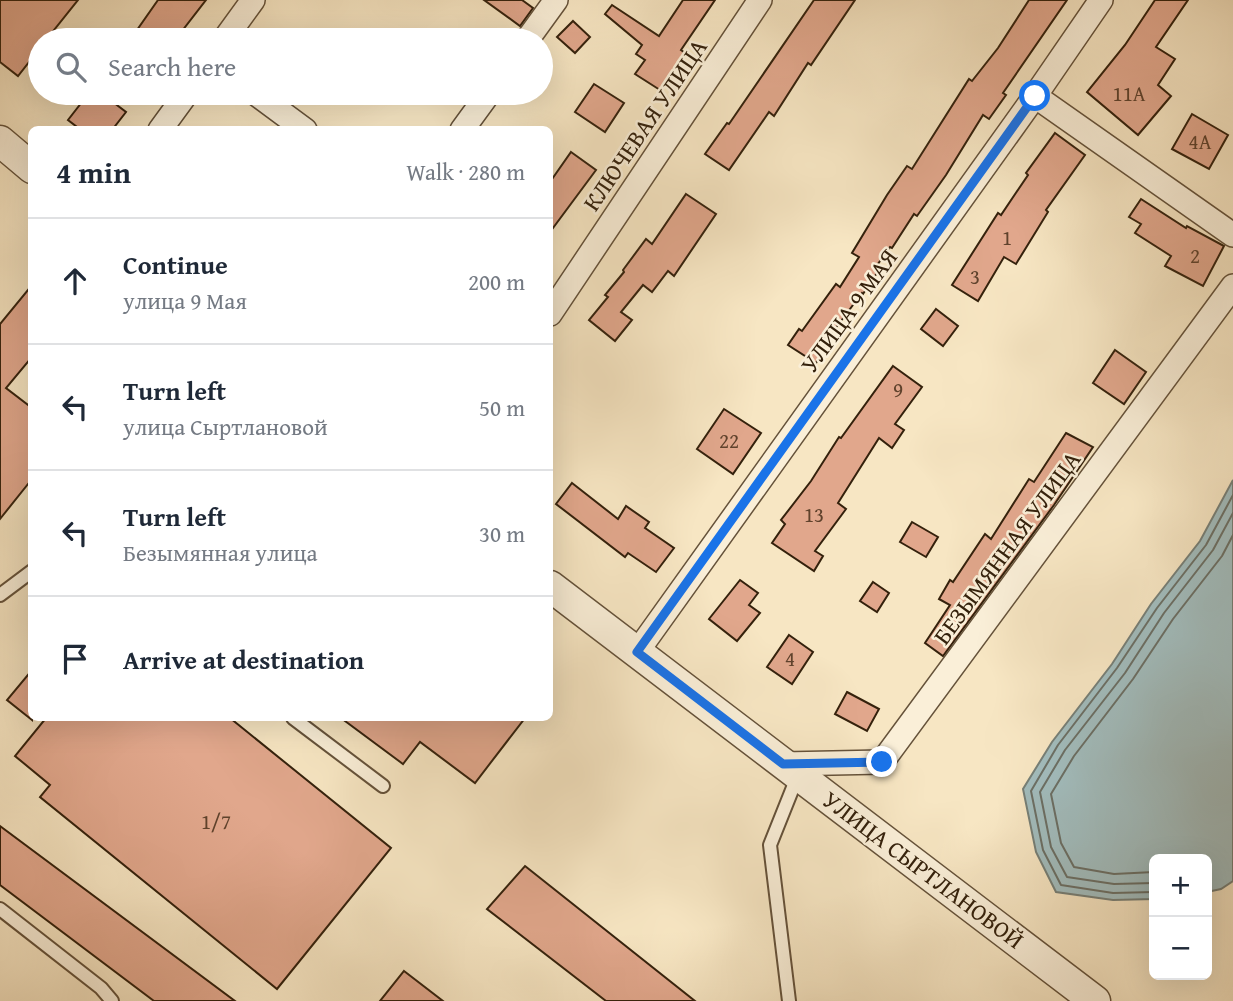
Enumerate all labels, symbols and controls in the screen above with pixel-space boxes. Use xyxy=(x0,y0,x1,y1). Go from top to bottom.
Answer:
search box xyxy=(28,28,553,105)
street label: КЛЮЧЕВАЯ УЛИЦА xyxy=(574,31,716,218)
text: Search here xyxy=(108,47,236,86)
icon: search xyxy=(52,48,90,86)
house number: 11А xyxy=(1113,78,1146,109)
route start xyxy=(1019,80,1050,111)
house number: 4А xyxy=(1189,126,1212,157)
text: 4 min xyxy=(56,150,131,194)
text: Walk · 280 m xyxy=(406,155,525,188)
house number: 1 xyxy=(1002,222,1012,253)
house number: 2 xyxy=(1190,240,1200,271)
street label: УЛИЦА 9 МАЯ xyxy=(792,241,906,380)
text: Continue xyxy=(123,245,228,284)
house number: 3 xyxy=(970,261,980,292)
icon: ahead xyxy=(56,262,94,300)
text: 200 m xyxy=(468,265,525,298)
text: улица 9 Мая xyxy=(123,284,247,317)
text: Turn left xyxy=(123,371,226,410)
house number: 9 xyxy=(893,374,903,405)
icon: left xyxy=(56,388,94,426)
text: 50 m xyxy=(479,391,525,424)
text: улица Сыртлановой xyxy=(123,410,328,443)
house number: 22 xyxy=(719,425,739,456)
street label: БЕЗЫМЯННАЯ УЛИЦА xyxy=(924,443,1089,652)
text: Turn left xyxy=(123,497,226,536)
house number: 13 xyxy=(804,499,824,530)
icon: left xyxy=(56,514,94,552)
text: 30 m xyxy=(479,517,525,550)
text: Безымянная улица xyxy=(123,536,317,569)
icon: arrive xyxy=(56,640,94,678)
text: Arrive at destination xyxy=(123,640,364,679)
house number: 4 xyxy=(785,643,795,674)
route end xyxy=(866,746,897,777)
street label: УЛИЦА СЫРТЛАНОВОЙ xyxy=(815,782,1031,957)
house number: 1/7 xyxy=(201,806,231,837)
map controls xyxy=(1149,854,1212,980)
button: + xyxy=(1149,854,1212,917)
button: − xyxy=(1149,917,1212,980)

